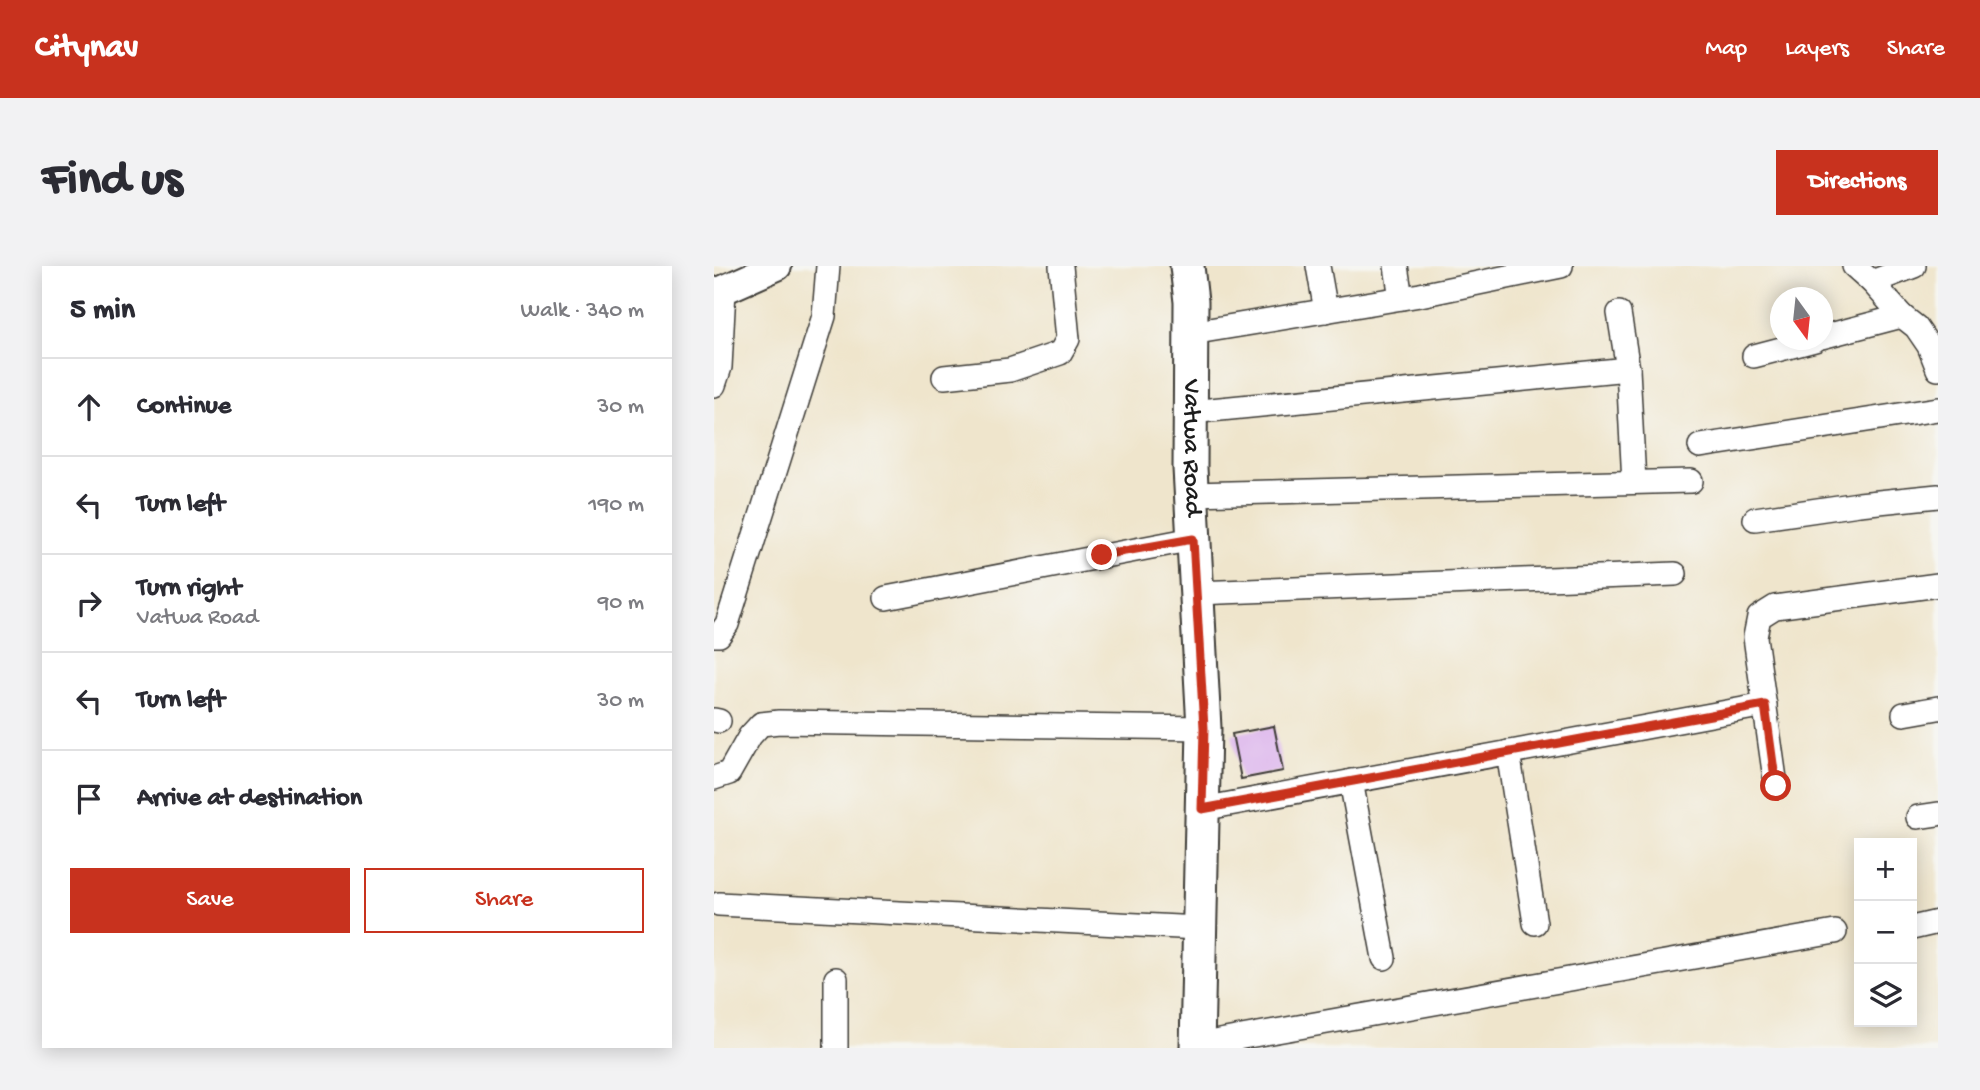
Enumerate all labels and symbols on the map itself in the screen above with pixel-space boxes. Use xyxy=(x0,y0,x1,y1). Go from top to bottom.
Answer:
north arrow xyxy=(1770,287,1833,350)
street label: Vatwa Road xyxy=(1174,378,1208,519)
route end xyxy=(1086,539,1117,570)
route start xyxy=(1760,770,1791,801)

